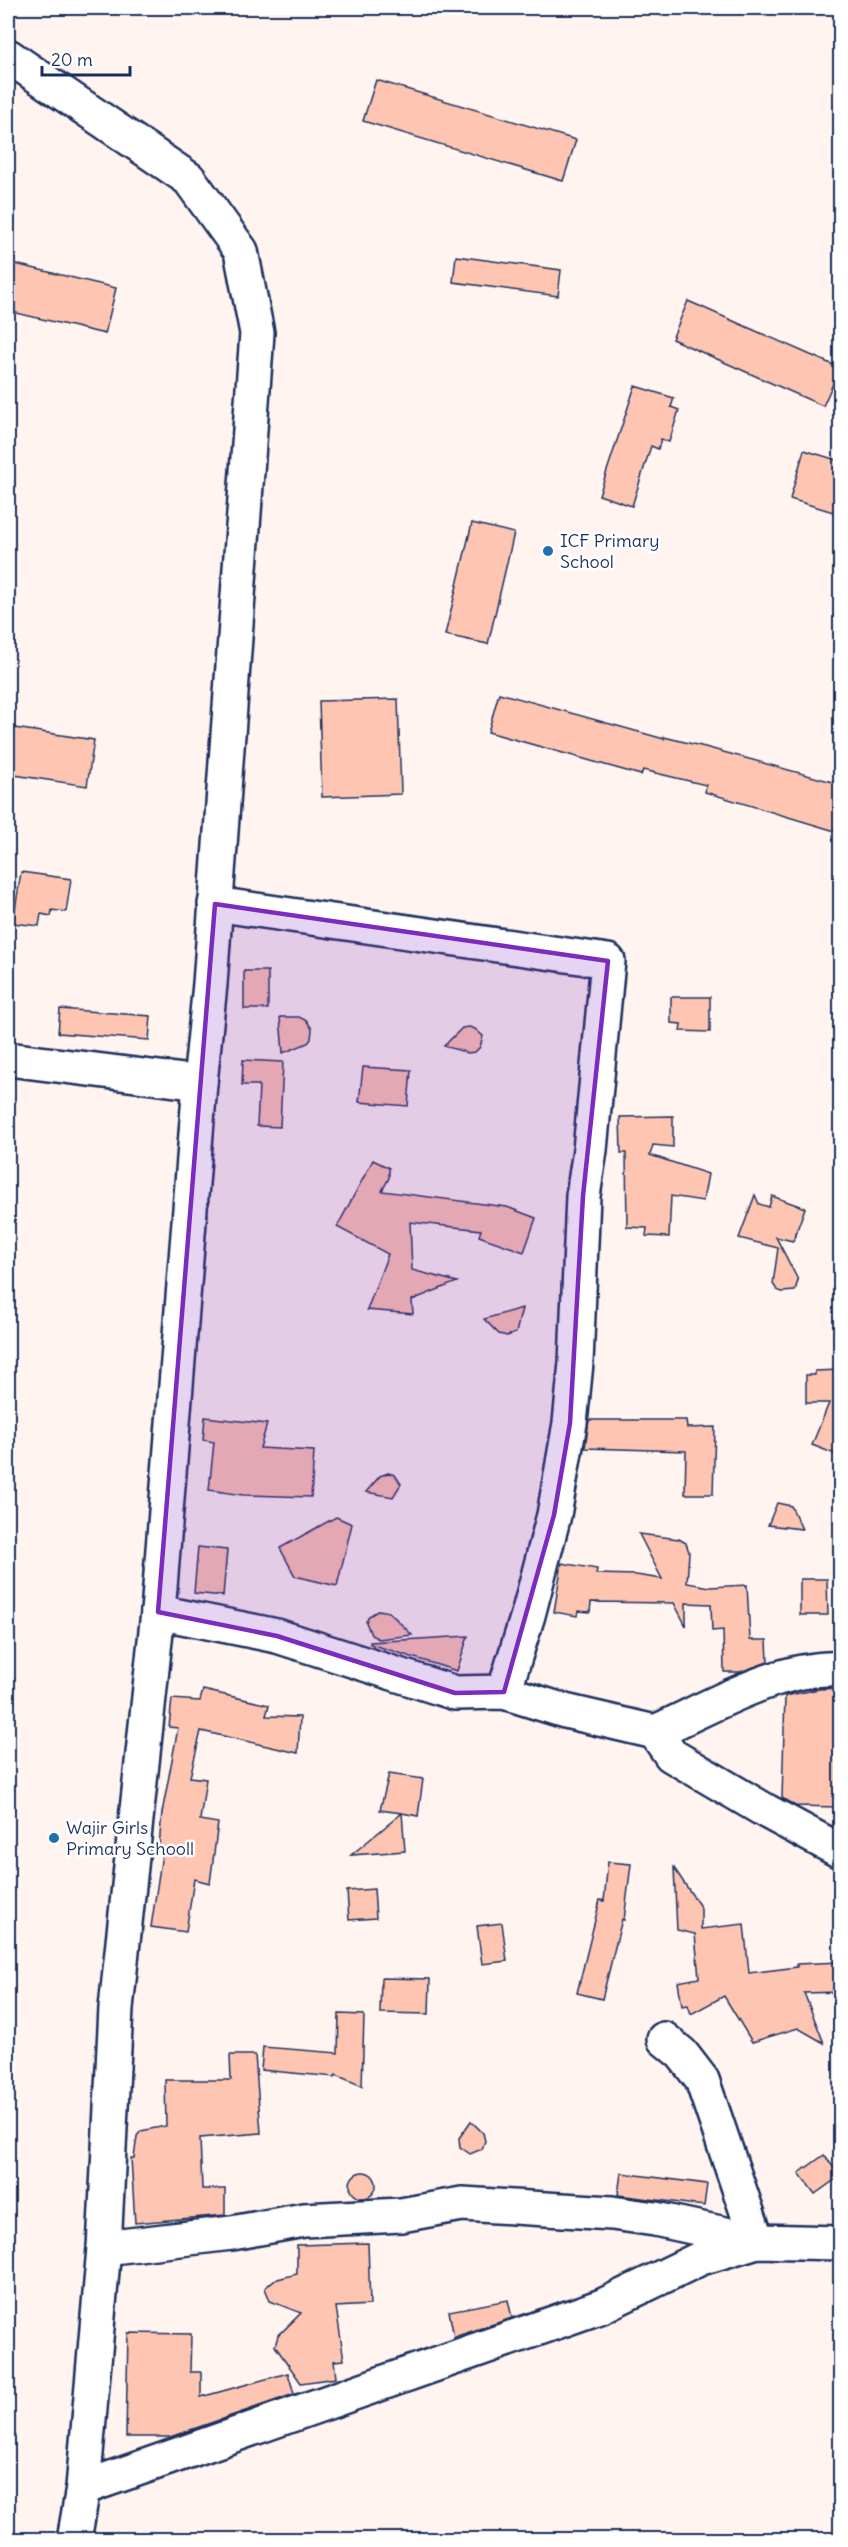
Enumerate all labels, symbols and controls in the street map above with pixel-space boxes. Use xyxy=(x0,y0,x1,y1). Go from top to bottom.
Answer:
scale bar xyxy=(42,39,130,77)
text: 20 m xyxy=(51,48,93,71)
place label: ICF Primary School xyxy=(560,529,660,573)
marker: ICF Primary School xyxy=(541,544,555,558)
place label: Wajir Girls Primary Schooll xyxy=(66,1816,194,1860)
marker: Wajir Girls Primary Schooll xyxy=(47,1831,61,1845)

